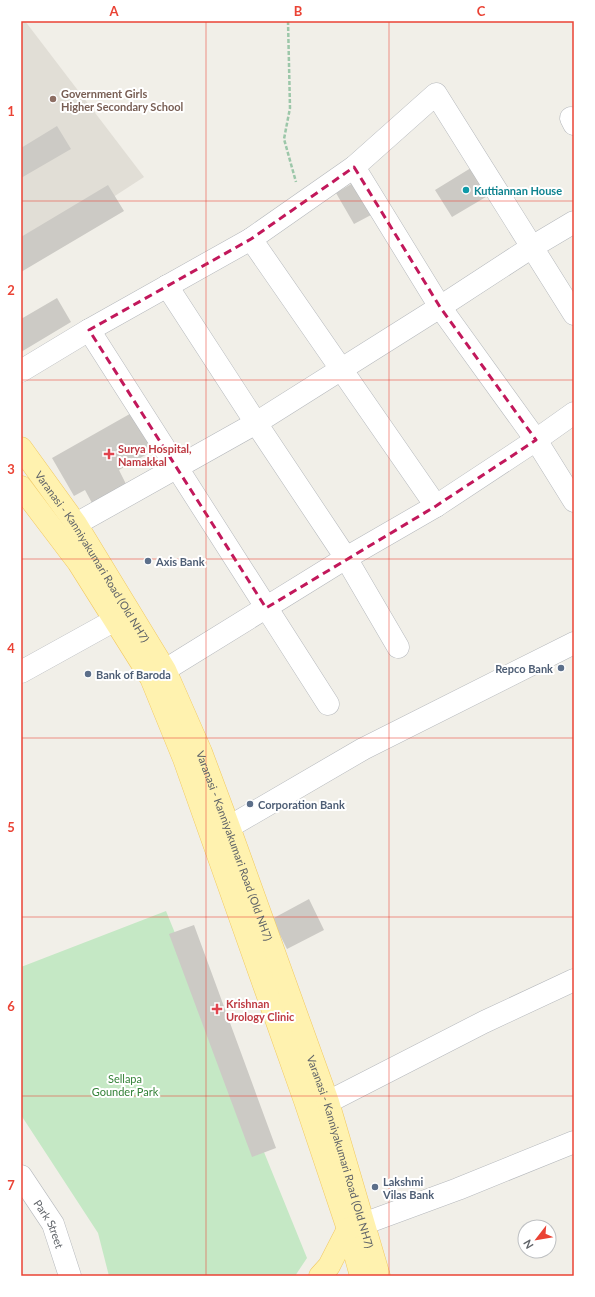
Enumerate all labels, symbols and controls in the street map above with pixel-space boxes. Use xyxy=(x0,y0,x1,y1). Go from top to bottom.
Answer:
text: A xyxy=(108,3,119,19)
text: B xyxy=(294,3,303,19)
text: C xyxy=(477,3,486,19)
place label: Government Girls Higher Secondary School xyxy=(61,87,184,113)
marker: Government Girls Higher Secondary School xyxy=(48,94,58,104)
text: 1 xyxy=(7,103,15,119)
place label: Kuttiannan House xyxy=(474,184,562,197)
marker: Kuttiannan House xyxy=(461,185,471,195)
text: 2 xyxy=(7,282,15,298)
place label: Surya Hospital, Namakkal xyxy=(118,442,192,468)
marker: Surya Hospital, Namakkal xyxy=(103,448,115,460)
text: 3 xyxy=(7,461,15,477)
street label: Varanasi - Kanniyakumari Road (Old NH7) xyxy=(33,468,153,644)
place label: Axis Bank xyxy=(155,555,205,568)
marker: Axis Bank xyxy=(143,556,153,566)
text: 4 xyxy=(7,640,15,656)
place label: Repco Bank xyxy=(495,662,553,675)
marker: Repco Bank xyxy=(556,663,566,673)
place label: Bank of Baroda xyxy=(96,668,171,681)
marker: Bank of Baroda xyxy=(83,669,93,679)
street label: Varanasi - Kanniyakumari Road (Old NH7) xyxy=(195,749,276,942)
place label: Corporation Bank xyxy=(258,798,345,811)
marker: Corporation Bank xyxy=(245,799,255,809)
text: 5 xyxy=(7,819,15,835)
place label: Krishnan Urology Clinic xyxy=(226,997,295,1023)
text: 6 xyxy=(7,998,15,1014)
marker: Krishnan Urology Clinic xyxy=(211,1003,223,1015)
street label: Varanasi - Kanniyakumari Road (Old NH7) xyxy=(305,1053,377,1250)
park label: Sellapa Gounder Park xyxy=(92,1072,159,1098)
place label: Lakshmi Vilas Bank xyxy=(382,1175,434,1201)
text: 7 xyxy=(7,1177,15,1193)
marker: Lakshmi Vilas Bank xyxy=(370,1182,380,1192)
street label: Park Street xyxy=(32,1197,67,1250)
north arrow xyxy=(517,1219,557,1259)
text: N xyxy=(520,1237,536,1251)

